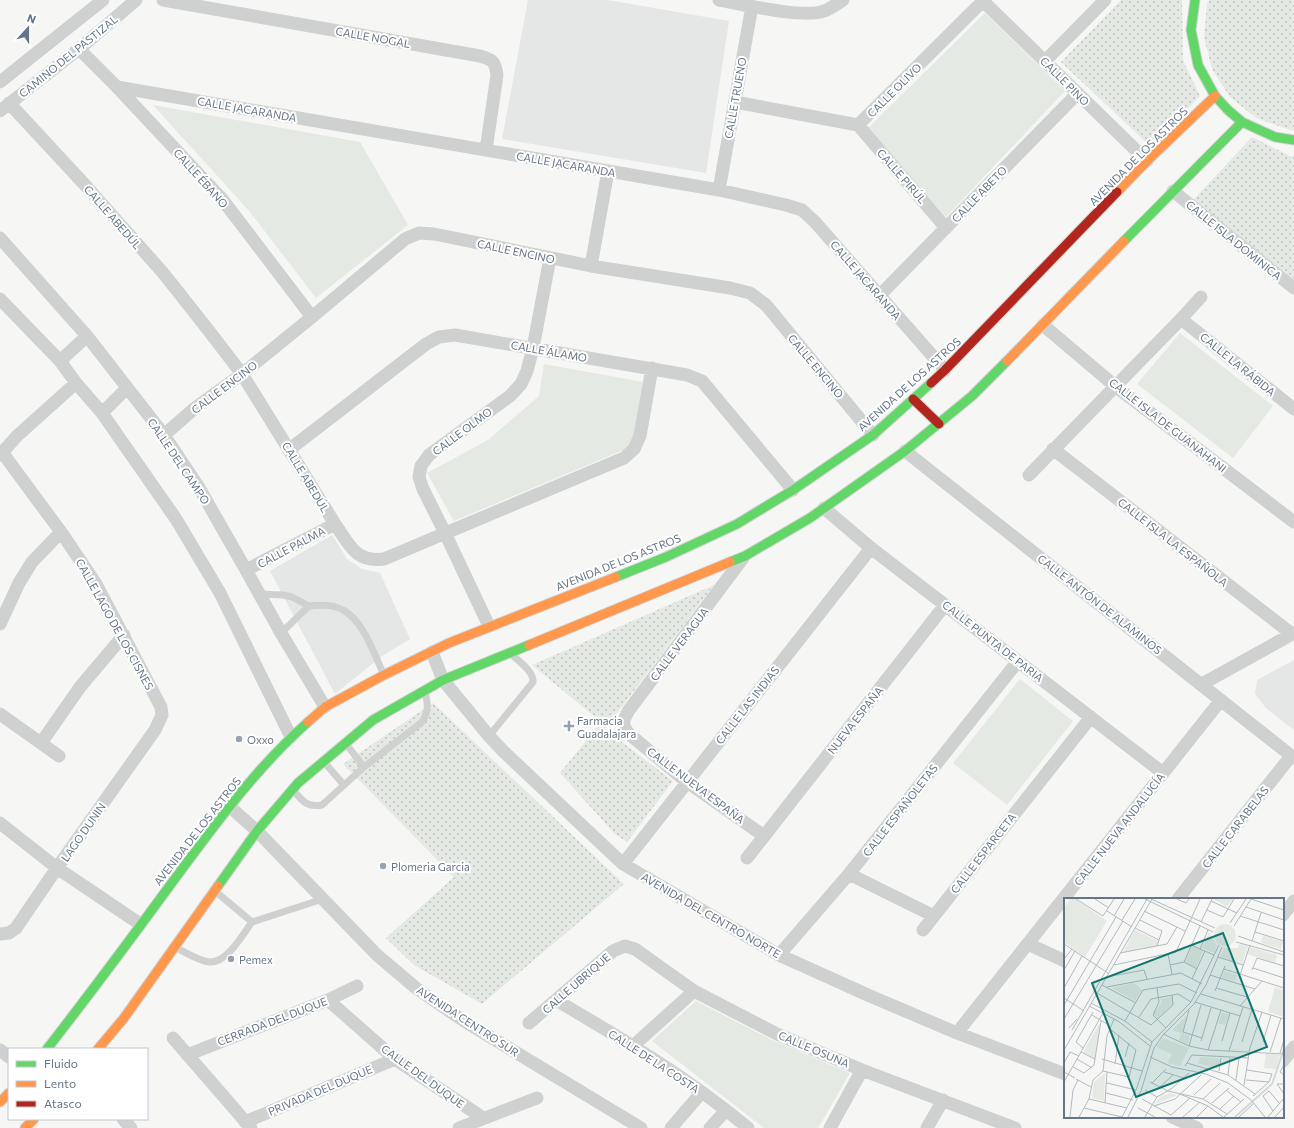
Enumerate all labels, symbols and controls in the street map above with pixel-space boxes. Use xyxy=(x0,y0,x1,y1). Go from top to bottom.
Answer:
north arrow xyxy=(8,8,48,48)
street label: CAMINO DEL PASTIZAL xyxy=(16,12,120,100)
street label: CALLE NOGAL xyxy=(335,24,411,50)
street label: CALLE PINO xyxy=(1038,54,1092,108)
street label: CALLE TRUENO xyxy=(721,56,749,140)
street label: CALLE OLIVO xyxy=(864,60,924,120)
street label: CALLE JACARANDA xyxy=(196,94,298,125)
street label: AVENIDA DE LOS ASTROS xyxy=(1086,104,1190,208)
street label: CALLE ÉBANO xyxy=(171,145,232,210)
street label: CALLE PIRÚL xyxy=(875,145,930,206)
street label: CALLE JACARANDA xyxy=(515,149,617,180)
street label: CALLE ABETO xyxy=(949,163,1009,225)
street label: CALLE ABEDÚL xyxy=(82,182,145,251)
street label: CALLE ISLA DOMINICA xyxy=(1184,198,1285,283)
street label: CALLE ENCINO xyxy=(476,236,556,266)
street label: CALLE JACARANDA xyxy=(827,238,904,323)
street label: CALLE LA RÁBIDA xyxy=(1198,329,1279,399)
street label: CALLE ENCINO xyxy=(786,332,846,400)
street label: AVENIDA DE LOS ASTROS xyxy=(855,334,963,434)
street label: CALLE ÁLAMO xyxy=(510,337,588,364)
street label: CALLE ENCINO xyxy=(189,358,259,416)
street label: CALLE ISLA DE GUANAHANI xyxy=(1107,375,1229,475)
street label: CALLE OLMO xyxy=(430,404,494,458)
street label: CALLE DEL CAMPO xyxy=(145,416,213,506)
street label: CALLE ABEDÚL xyxy=(280,439,333,515)
street label: CALLE ISLA LA ESPAÑOLA xyxy=(1115,495,1231,589)
street label: CALLE PALMA xyxy=(255,524,327,570)
street label: AVENIDA DE LOS ASTROS xyxy=(554,531,682,593)
street label: CALLE ANTÓN DE ALAMINOS xyxy=(1035,551,1165,656)
street label: CALLE LAGO DE LOS CISNES xyxy=(73,556,157,692)
street label: CALLE PUNTA DE PARIA xyxy=(940,598,1046,685)
street label: CALLE VERAGUA xyxy=(647,604,711,683)
street label: CALLE LAS INDIAS xyxy=(713,663,781,747)
street label: NUEVA ESPAÑA xyxy=(825,683,886,756)
place label: Farmacia Guadalajara xyxy=(577,714,636,740)
marker: Farmacia Guadalajara xyxy=(564,721,574,731)
place label: Oxxo xyxy=(247,733,274,746)
marker: Oxxo xyxy=(234,734,244,744)
street label: CALLE NUEVA ESPAÑA xyxy=(645,744,748,826)
street label: CALLE ESPAÑOLETAS xyxy=(860,761,940,859)
street label: CALLE NUEVA ANDALUCÍA xyxy=(1070,769,1167,888)
street label: AVENIDA DE LOS ASTROS xyxy=(151,774,243,888)
street label: CALLE CARABELAS xyxy=(1199,783,1271,871)
street label: LAGO DUNIN xyxy=(58,800,108,864)
street label: CALLE ESPARCETA xyxy=(948,810,1019,896)
place label: Plomeria Garcia xyxy=(391,860,470,873)
marker: Plomeria Garcia xyxy=(378,861,388,871)
street label: AVENIDA DEL CENTRO NORTE xyxy=(639,870,783,960)
inset map xyxy=(1064,898,1284,1118)
street label: CALLE UBRIQUE xyxy=(539,950,613,1016)
place label: Pemex xyxy=(239,953,273,966)
marker: Pemex xyxy=(226,954,236,964)
street label: AVENIDA CENTRO SUR xyxy=(414,983,522,1059)
street label: CERRADA DEL DUQUE xyxy=(215,994,329,1048)
street label: CALLE DE LA COSTA xyxy=(606,1027,702,1095)
street label: CALLE OSUNA xyxy=(777,1028,852,1070)
street label: CALLE DEL DUQUE xyxy=(379,1042,467,1110)
legend xyxy=(8,1048,148,1120)
text: Fluido xyxy=(44,1056,78,1070)
street label: PRIVADA DEL DUQUE xyxy=(266,1062,374,1118)
text: Lento xyxy=(44,1076,76,1090)
text: Atasco xyxy=(44,1096,82,1110)

